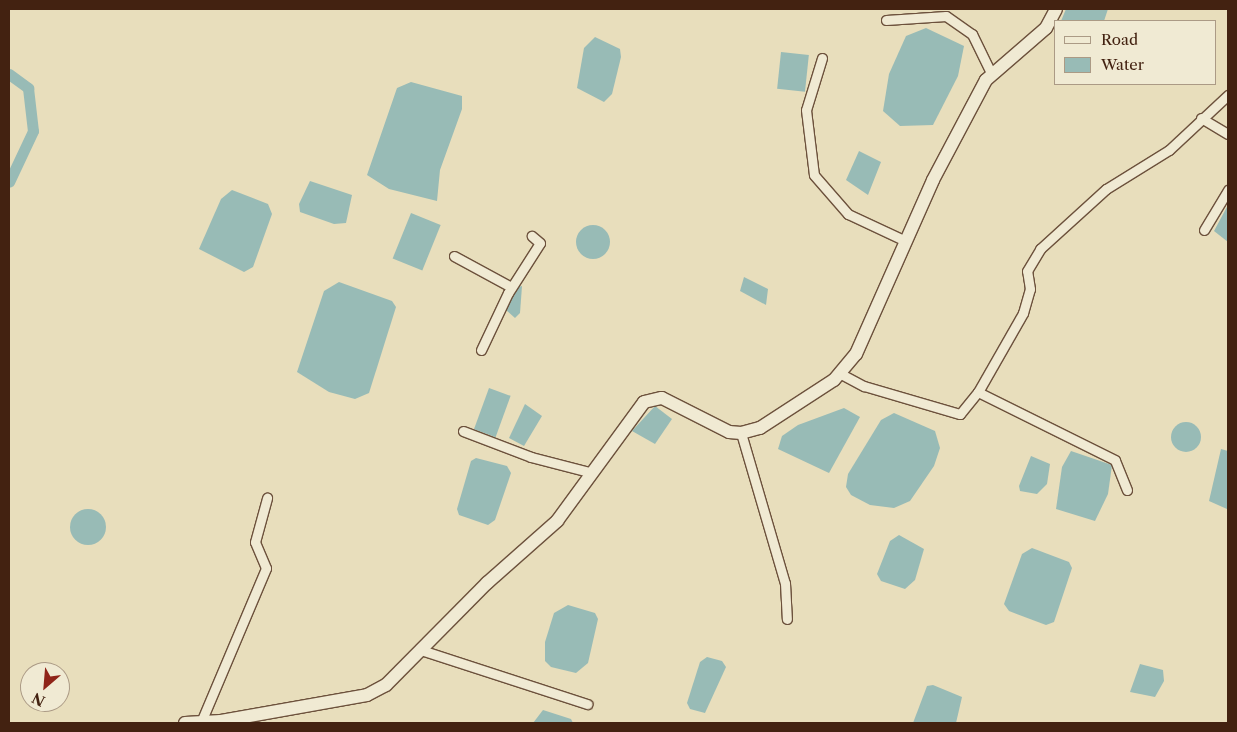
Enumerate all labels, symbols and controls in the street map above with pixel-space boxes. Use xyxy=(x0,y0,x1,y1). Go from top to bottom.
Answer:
legend xyxy=(1054,20,1217,85)
text: Road xyxy=(1101,30,1138,49)
text: Water xyxy=(1101,55,1144,74)
north arrow xyxy=(20,662,70,712)
text: N xyxy=(29,689,48,710)

